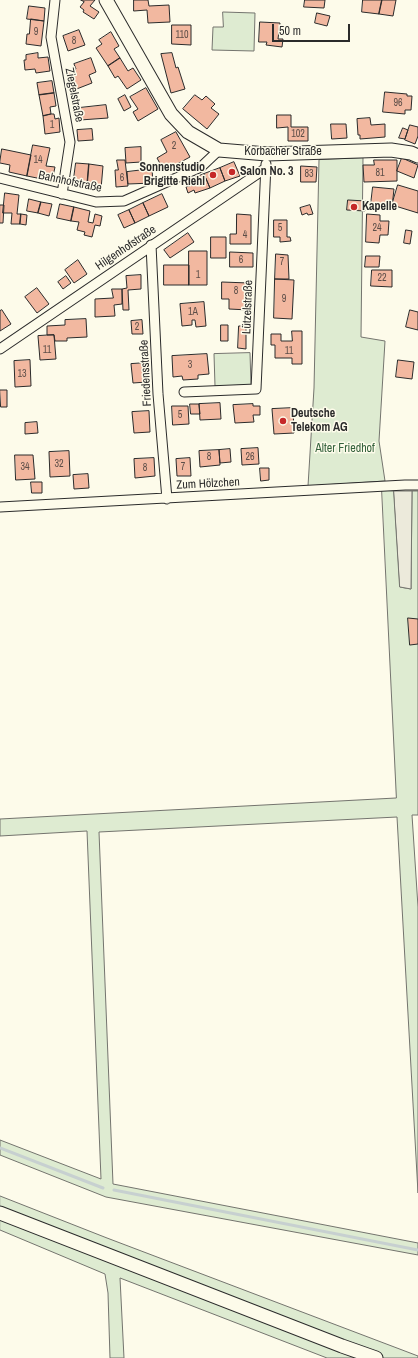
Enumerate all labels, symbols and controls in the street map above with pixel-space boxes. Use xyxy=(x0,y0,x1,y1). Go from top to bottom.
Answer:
scale bar xyxy=(274,16,352,42)
text: 50 m xyxy=(279,23,301,39)
house number: 9 xyxy=(34,26,38,38)
house number: 110 xyxy=(175,29,189,41)
house number: 8 xyxy=(72,35,76,47)
street label: Ziegelstraße xyxy=(62,67,86,123)
house number: 96 xyxy=(393,97,403,109)
house number: 1 xyxy=(50,119,54,131)
house number: 102 xyxy=(291,128,305,140)
house number: 2 xyxy=(172,140,176,152)
street label: Korbacher Straße xyxy=(244,145,322,159)
house number: 14 xyxy=(33,154,43,166)
place label: Sonnenstudio Brigitte Riehl xyxy=(139,161,205,189)
place label: Salon No. 3 xyxy=(240,165,294,179)
marker: Salon No. 3 xyxy=(227,167,237,177)
house number: 81 xyxy=(375,167,385,179)
street label: Bahnhofstraße xyxy=(37,168,103,196)
house number: 83 xyxy=(304,168,314,180)
marker: Sonnenstudio Brigitte Riehl xyxy=(208,170,218,180)
house number: 6 xyxy=(120,172,124,184)
place label: Kapelle xyxy=(362,200,397,214)
marker: Kapelle xyxy=(349,202,359,212)
street label: Hilgenhofstraße xyxy=(93,222,159,274)
house number: 5 xyxy=(278,222,282,234)
house number: 24 xyxy=(372,222,382,234)
house number: 4 xyxy=(243,229,247,241)
house number: 6 xyxy=(239,254,243,266)
house number: 7 xyxy=(280,256,284,268)
house number: 1 xyxy=(196,269,200,281)
house number: 22 xyxy=(377,272,387,284)
street label: Lützelstraße xyxy=(240,280,256,334)
house number: 8 xyxy=(234,285,238,297)
house number: 9 xyxy=(282,293,286,305)
house number: 1A xyxy=(188,306,198,318)
house number: 2 xyxy=(135,321,139,333)
street label: Friedensstraße xyxy=(137,339,155,407)
house number: 11 xyxy=(43,344,51,356)
house number: 11 xyxy=(285,345,293,357)
house number: 3 xyxy=(188,359,192,371)
house number: 13 xyxy=(17,368,27,380)
place label: Deutsche Telekom AG xyxy=(291,407,348,435)
house number: 5 xyxy=(178,409,182,421)
marker: Deutsche Telekom AG xyxy=(278,416,288,426)
park label: Alter Friedhof xyxy=(315,442,375,456)
house number: 8 xyxy=(207,451,211,463)
house number: 26 xyxy=(245,451,255,463)
house number: 32 xyxy=(54,458,64,470)
house number: 34 xyxy=(20,461,30,473)
house number: 7 xyxy=(181,461,185,473)
house number: 8 xyxy=(143,462,147,474)
street label: Zum Hölzchen xyxy=(176,475,240,493)

